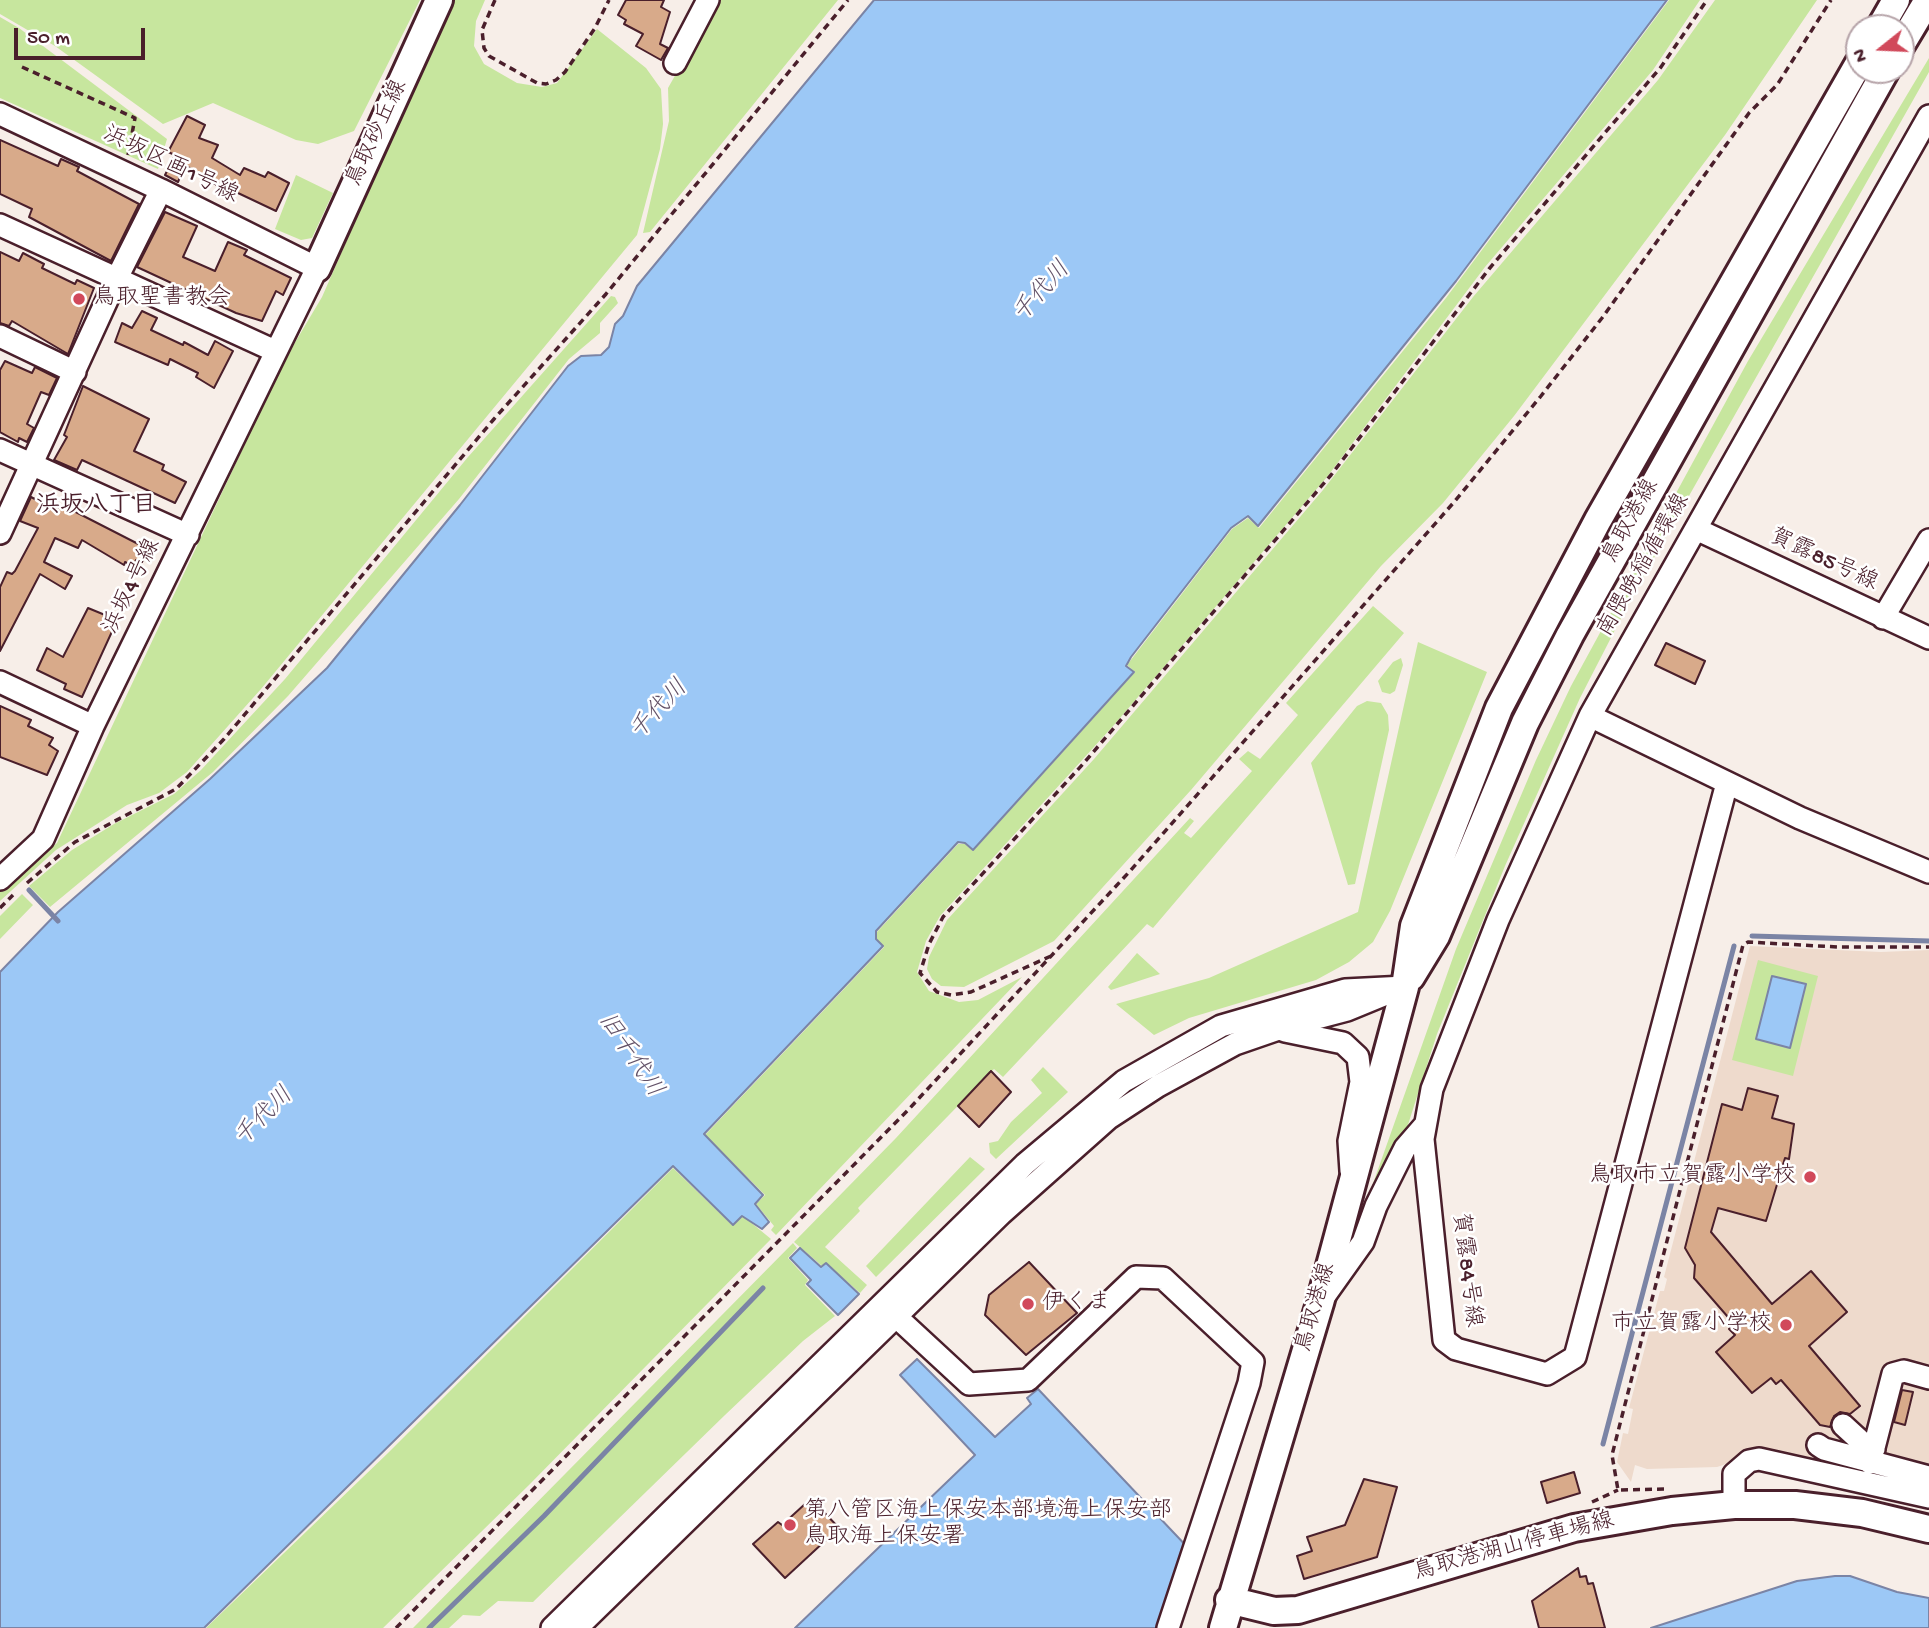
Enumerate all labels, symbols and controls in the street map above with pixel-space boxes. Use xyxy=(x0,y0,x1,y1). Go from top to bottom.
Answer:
scale bar xyxy=(18,14,149,58)
north arrow xyxy=(1845,14,1915,84)
text: 50 m xyxy=(27,27,70,52)
text: N xyxy=(1849,46,1874,64)
street label: 鳥取砂丘線 xyxy=(341,76,415,192)
street label: 浜坂区画1号線 xyxy=(98,121,242,211)
water label: 千代川 xyxy=(1008,257,1078,329)
place label: 鳥取聖書教会 xyxy=(93,285,231,313)
marker: 鳥取聖書教会 xyxy=(71,291,87,307)
street label: 鳥取港線 xyxy=(1598,475,1666,569)
street label: 南隈晩稲循環線 xyxy=(1593,489,1697,643)
district label: 浜坂八丁目 xyxy=(36,493,156,521)
street label: 賀露85号線 xyxy=(1764,524,1882,598)
street label: 浜坂4号線 xyxy=(98,535,168,639)
water label: 千代川 xyxy=(625,675,695,747)
water label: 旧千代川 xyxy=(590,1008,668,1104)
water label: 千代川 xyxy=(229,1082,301,1154)
place label: 鳥取市立賀露小学校 xyxy=(1589,1163,1796,1191)
marker: 鳥取市立賀露小学校 xyxy=(1802,1169,1818,1185)
street label: 賀露84号線 xyxy=(1444,1211,1486,1329)
street label: 鳥取港線 xyxy=(1291,1260,1343,1356)
place label: 伊くま xyxy=(1042,1290,1111,1318)
marker: 伊くま xyxy=(1020,1296,1036,1312)
place label: 市立賀露小学校 xyxy=(1611,1311,1772,1339)
marker: 市立賀露小学校 xyxy=(1778,1317,1794,1333)
place label: 第八管区海上保安本部境海上保安部 鳥取海上保安署 xyxy=(804,1498,1172,1552)
street label: 鳥取港湖山停車場線 xyxy=(1410,1508,1618,1588)
marker: 第八管区海上保安本部境海上保安部 鳥取海上保安署 xyxy=(782,1517,798,1533)

